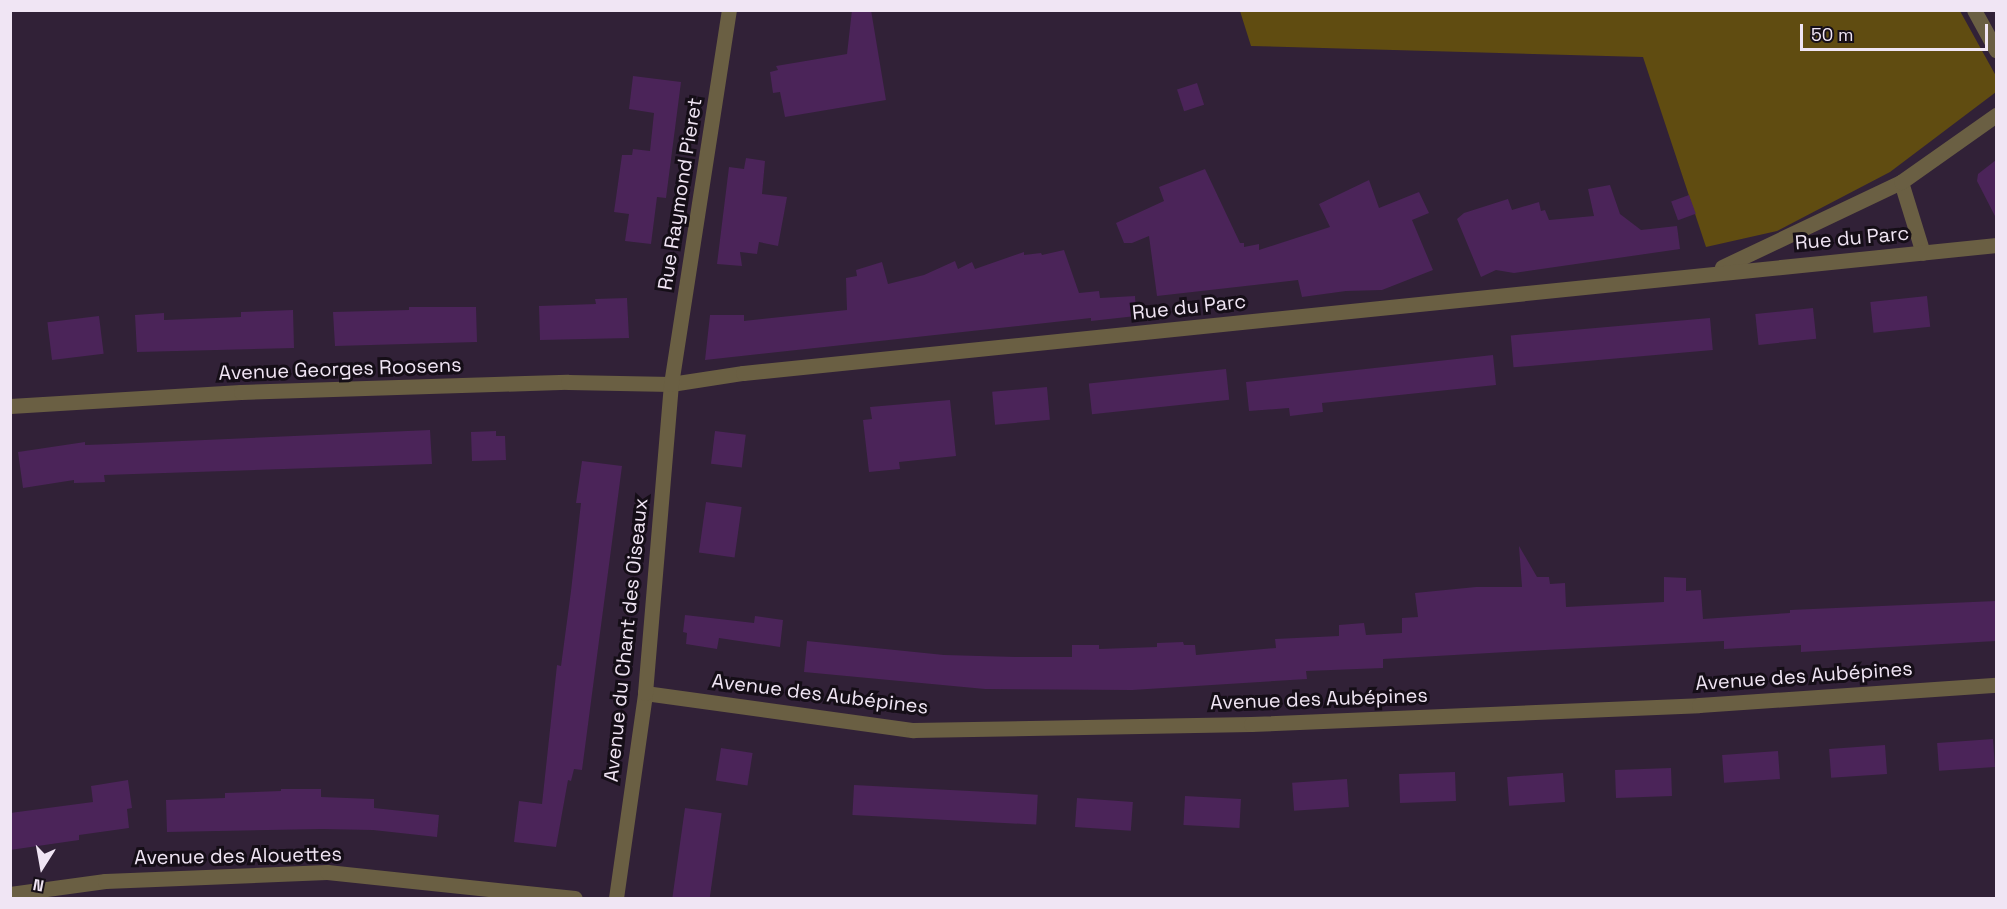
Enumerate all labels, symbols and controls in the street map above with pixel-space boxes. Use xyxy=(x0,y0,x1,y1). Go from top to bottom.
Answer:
scale bar xyxy=(1803,12,1990,50)
text: 50 m xyxy=(1811,23,1853,46)
street label: Rue Raymond Pieret xyxy=(653,96,707,292)
street label: Rue du Parc xyxy=(1794,221,1910,255)
street label: Rue du Parc xyxy=(1131,289,1247,325)
street label: Avenue Georges Roosens xyxy=(218,353,462,385)
street label: Avenue du Chant des Oiseaux xyxy=(599,497,653,783)
street label: Avenue des Aubépines xyxy=(1694,656,1914,696)
street label: Avenue des Aubépines xyxy=(710,669,930,719)
street label: Avenue des Aubépines xyxy=(1210,683,1428,715)
north arrow xyxy=(12,837,72,897)
street label: Avenue des Alouettes xyxy=(134,842,342,870)
text: N xyxy=(31,874,46,896)

